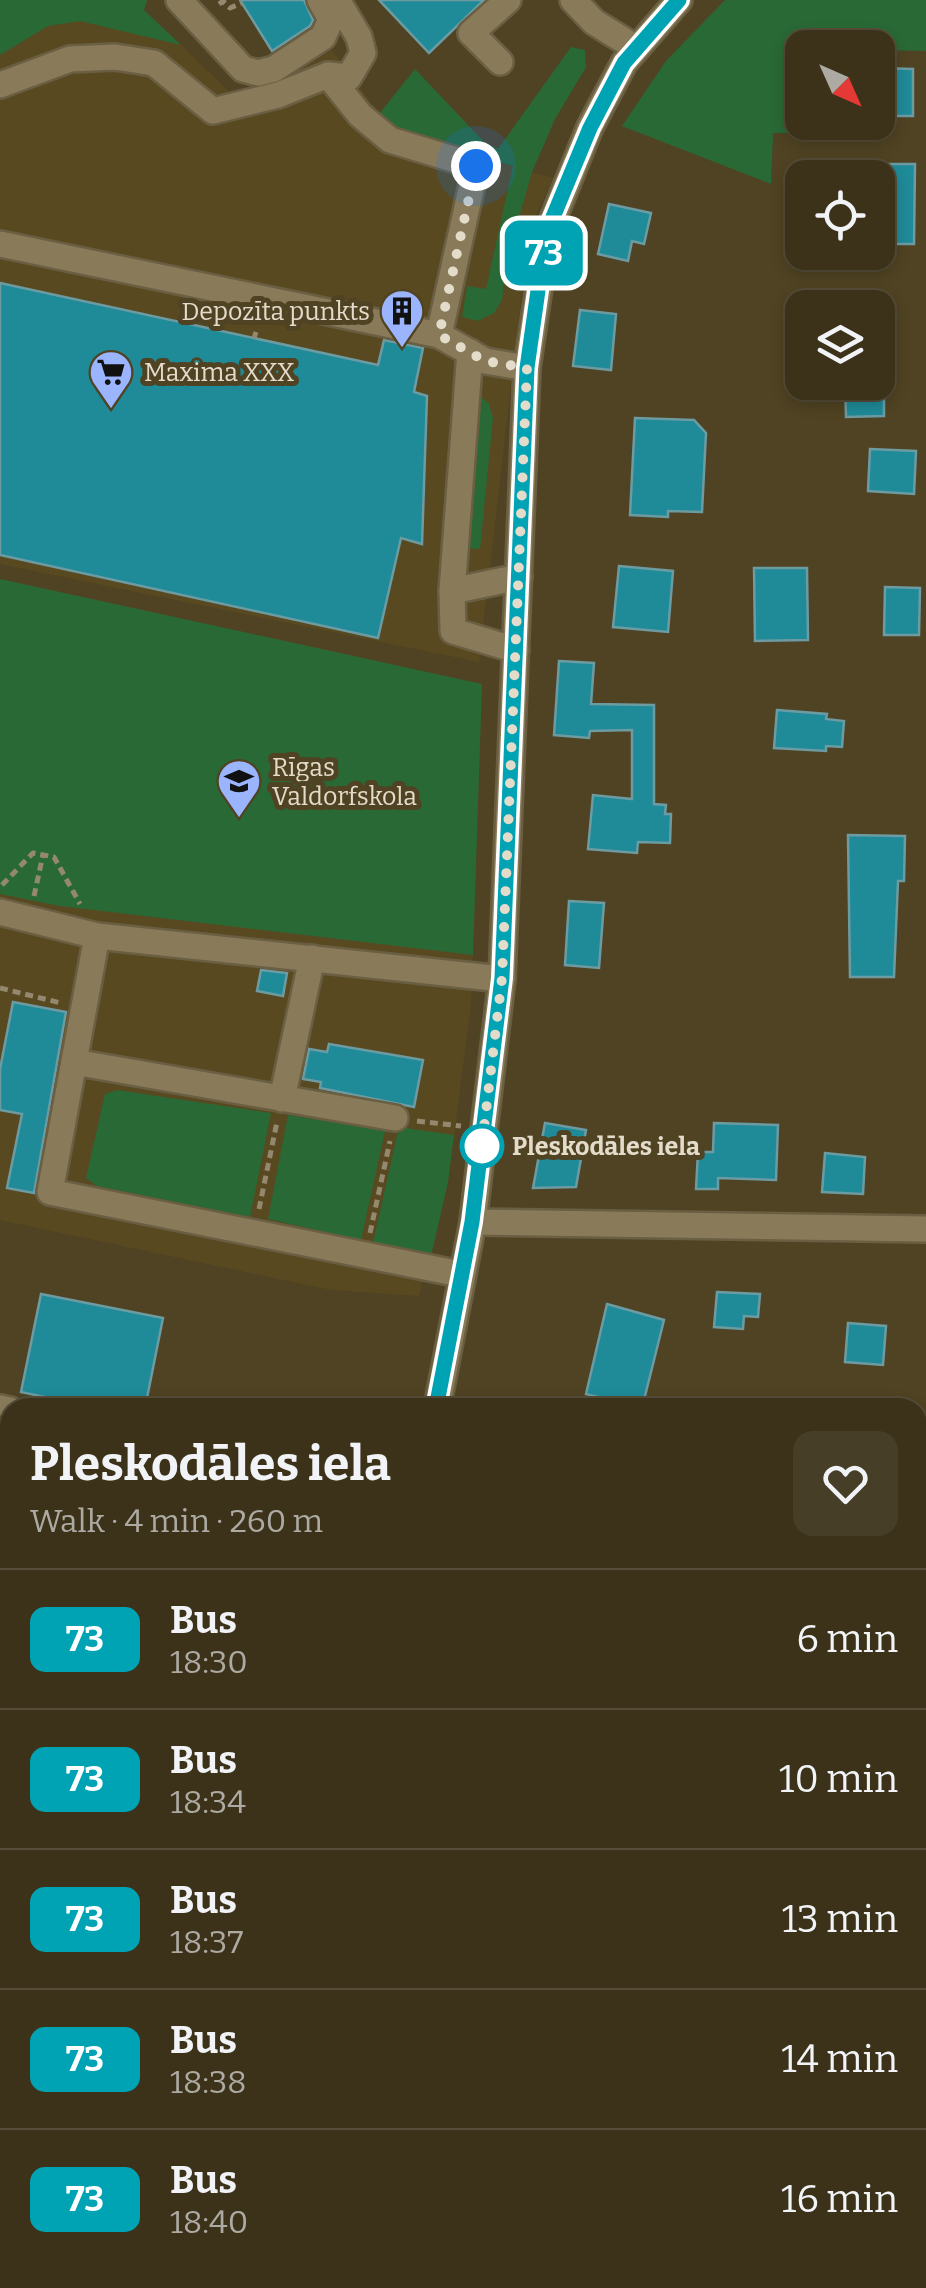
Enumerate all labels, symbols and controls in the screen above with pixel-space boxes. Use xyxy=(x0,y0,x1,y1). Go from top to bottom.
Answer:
north arrow xyxy=(785,30,895,140)
map controls xyxy=(785,30,895,400)
your location xyxy=(451,141,501,191)
button: locate xyxy=(785,160,895,270)
line badge: 73 xyxy=(499,220,589,286)
text: 73 xyxy=(525,232,563,274)
building icon: Depozīta punkts xyxy=(379,288,425,349)
button: layers xyxy=(785,290,895,400)
place label: Depozīta punkts xyxy=(182,297,370,327)
supermarket icon: Maxima XXX xyxy=(88,349,134,410)
place label: Maxima XXX xyxy=(144,358,294,388)
place label: Rīgas Valdorfskola xyxy=(272,753,417,812)
school or university icon: Rīgas Valdorfskola xyxy=(216,758,262,819)
marker: Pleskodāles iela xyxy=(461,1125,503,1167)
place label: Pleskodāles iela xyxy=(512,1132,700,1162)
button: heart xyxy=(793,1431,898,1536)
text: Pleskodāles iela xyxy=(30,1435,391,1493)
text: Walk · 4 min · 260 m xyxy=(30,1502,323,1540)
text: Bus xyxy=(170,1597,237,1643)
text: 6 min xyxy=(796,1616,898,1662)
text: 73 xyxy=(66,1618,104,1660)
text: 18:30 xyxy=(170,1643,248,1681)
text: Bus xyxy=(170,1737,237,1783)
text: 10 min xyxy=(779,1756,898,1802)
text: 73 xyxy=(66,1758,104,1800)
text: 18:34 xyxy=(170,1783,246,1821)
text: Bus xyxy=(170,1877,237,1923)
text: 13 min xyxy=(782,1896,898,1942)
text: 73 xyxy=(66,1898,104,1940)
text: 18:37 xyxy=(170,1923,243,1961)
text: Bus xyxy=(170,2017,237,2063)
text: 14 min xyxy=(781,2036,898,2082)
text: 73 xyxy=(66,2038,104,2080)
text: 18:38 xyxy=(170,2063,246,2101)
text: Bus xyxy=(170,2157,237,2203)
text: 16 min xyxy=(781,2176,898,2222)
text: 73 xyxy=(66,2178,104,2220)
text: 18:40 xyxy=(170,2203,248,2241)

